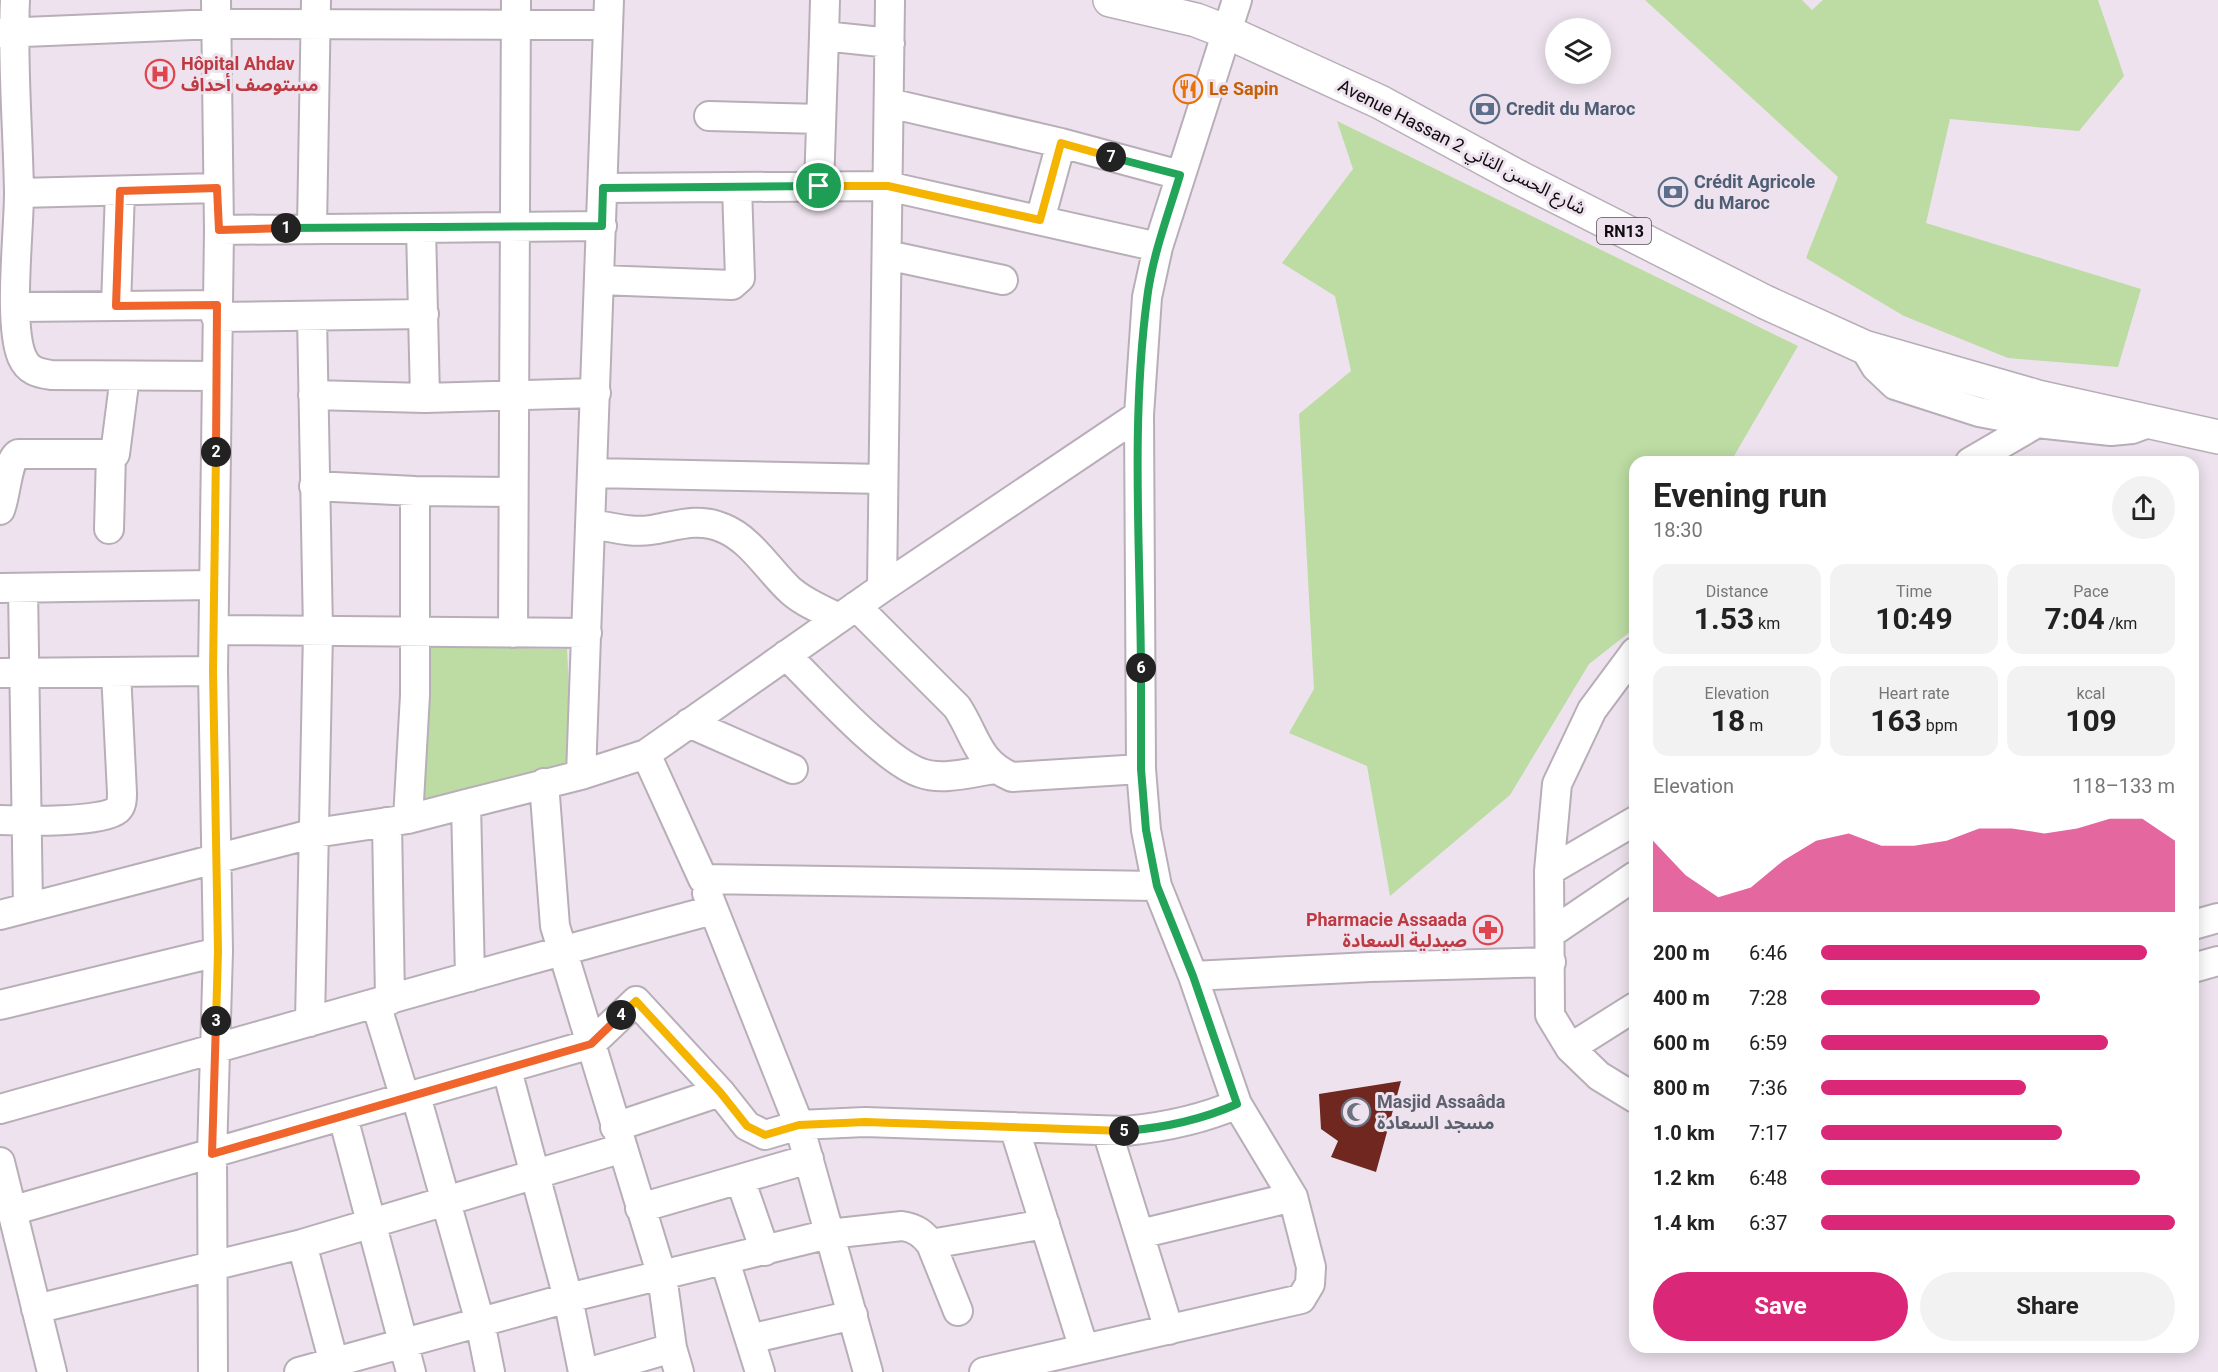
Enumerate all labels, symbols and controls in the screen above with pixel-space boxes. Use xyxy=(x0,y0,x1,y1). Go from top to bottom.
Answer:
map controls xyxy=(1545,18,1611,84)
button: layers xyxy=(1545,18,1611,84)
place label: Hôpital Ahdav مستوصف أحداف xyxy=(181,53,319,95)
hospital icon: Hôpital Ahdav مستوصف أحداف xyxy=(144,58,176,90)
restaurant icon: Le Sapin xyxy=(1172,73,1204,105)
street label: Avenue Hassan 2 شارع الحسن الثاني xyxy=(1333,75,1590,222)
place label: Le Sapin xyxy=(1209,78,1279,99)
bank icon: Credit du Maroc xyxy=(1469,93,1501,125)
place label: Credit du Maroc xyxy=(1506,98,1635,119)
pin: 7 xyxy=(1096,142,1126,172)
text: 7 xyxy=(1106,147,1116,166)
pin xyxy=(793,160,844,211)
icon: arrive xyxy=(802,169,835,202)
place label: Crédit Agricole du Maroc xyxy=(1694,171,1815,213)
bank icon: Crédit Agricole du Maroc xyxy=(1657,176,1689,208)
pin: 1 xyxy=(271,213,301,243)
text: 1 xyxy=(281,218,291,237)
road number: RN13 xyxy=(1597,218,1651,244)
pin: 2 xyxy=(201,437,231,467)
text: 2 xyxy=(211,442,221,461)
text: Evening run xyxy=(1653,476,1827,515)
button: share xyxy=(2112,476,2175,539)
text: 18:30 xyxy=(1653,518,1703,542)
text: Distance xyxy=(1706,582,1768,601)
text: Time xyxy=(1896,582,1932,601)
text: Pace xyxy=(2073,582,2109,601)
text: 1.53 xyxy=(1694,601,1754,636)
text: 10:49 xyxy=(1875,601,1953,636)
text: 7:04 xyxy=(2045,601,2105,636)
text: km xyxy=(1754,614,1780,633)
text: /km xyxy=(2105,614,2137,633)
pin: 6 xyxy=(1126,653,1156,683)
text: 6 xyxy=(1136,658,1146,677)
text: Elevation xyxy=(1705,684,1769,703)
text: Heart rate xyxy=(1878,684,1950,703)
text: kcal xyxy=(2077,684,2105,703)
text: 18 xyxy=(1711,703,1745,738)
text: 163 xyxy=(1870,703,1922,738)
text: 109 xyxy=(2065,703,2117,738)
text: m xyxy=(1745,716,1763,735)
text: bpm xyxy=(1922,716,1958,735)
text: Elevation xyxy=(1653,774,1734,798)
text: 118–133 m xyxy=(2072,774,2175,798)
place label: Pharmacie Assaada صيدلية السعادة xyxy=(1306,909,1467,951)
pharmacy icon: Pharmacie Assaada صيدلية السعادة xyxy=(1472,914,1504,946)
text: 200 m xyxy=(1653,941,1710,965)
text: 6:46 xyxy=(1749,941,1788,965)
text: 400 m xyxy=(1653,986,1710,1010)
text: 7:28 xyxy=(1749,986,1788,1010)
pin: 4 xyxy=(606,1000,636,1030)
text: 4 xyxy=(616,1005,626,1024)
pin: 3 xyxy=(201,1006,231,1036)
text: 3 xyxy=(211,1011,221,1030)
text: 600 m xyxy=(1653,1031,1710,1055)
text: 6:59 xyxy=(1749,1031,1788,1055)
text: 800 m xyxy=(1653,1076,1710,1100)
text: 7:36 xyxy=(1749,1076,1788,1100)
place label: Masjid Assaâda مسجد السعادة xyxy=(1377,1091,1506,1133)
mosque icon: Masjid Assaâda مسجد السعادة xyxy=(1340,1096,1372,1128)
pin: 5 xyxy=(1109,1116,1139,1146)
text: 5 xyxy=(1119,1121,1129,1140)
text: 1.0 km xyxy=(1653,1121,1715,1145)
text: 7:17 xyxy=(1749,1121,1788,1145)
text: 1.2 km xyxy=(1653,1166,1715,1190)
text: 6:48 xyxy=(1749,1166,1788,1190)
text: 1.4 km xyxy=(1653,1211,1715,1235)
text: 6:37 xyxy=(1749,1211,1788,1235)
button: Save xyxy=(1653,1272,1908,1341)
button: Share xyxy=(1920,1272,2175,1341)

